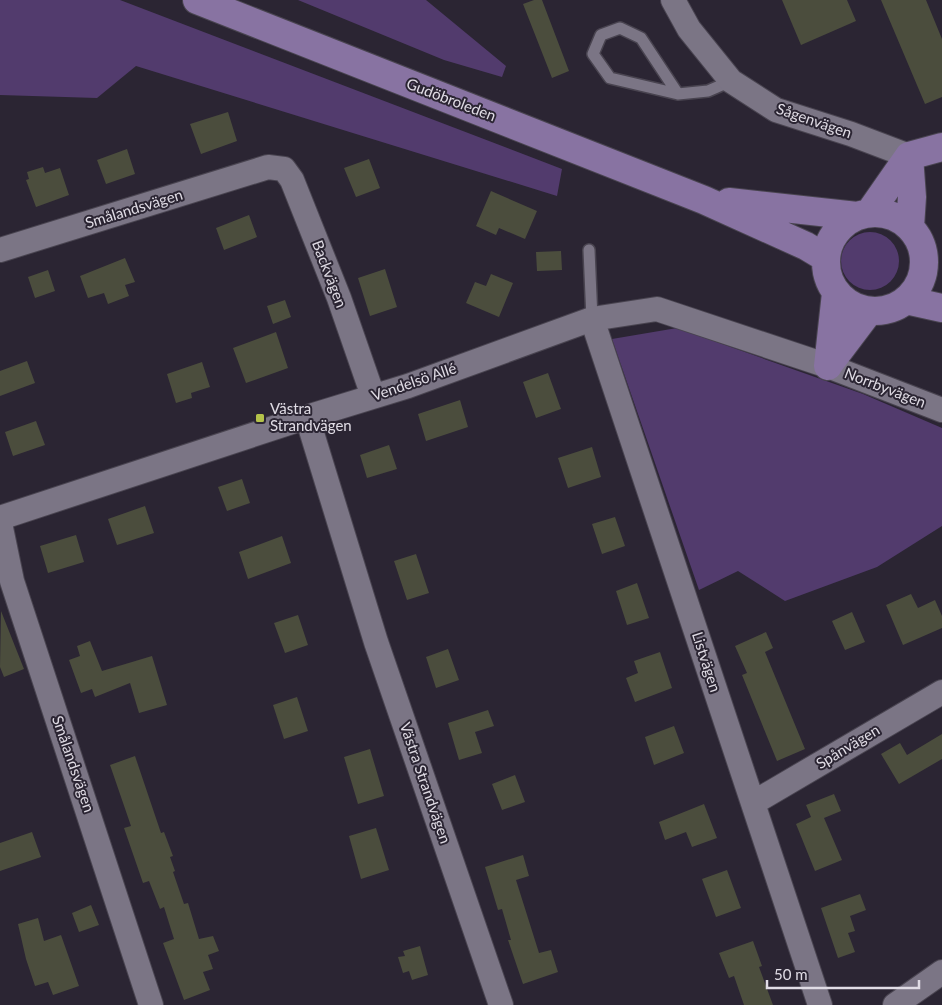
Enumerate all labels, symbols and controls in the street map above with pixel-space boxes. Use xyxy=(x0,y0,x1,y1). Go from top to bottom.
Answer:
street label: Gudöbroleden xyxy=(404,74,499,124)
street label: Sågenvägen xyxy=(774,99,854,141)
street label: Smålandsvägen xyxy=(83,185,185,231)
street label: Backvägen xyxy=(309,237,351,310)
street label: Vendelsö Allé xyxy=(369,358,459,404)
street label: Norrbyvägen xyxy=(842,363,929,411)
place label: Västra Strandvägen xyxy=(270,399,352,434)
marker: Västra Strandvägen xyxy=(254,412,266,424)
street label: Listvägen xyxy=(689,629,725,694)
street label: Smålandsvägen xyxy=(49,713,99,814)
street label: Västra Strandvägen xyxy=(397,720,455,846)
street label: Spånvägen xyxy=(812,720,883,772)
scale bar xyxy=(767,958,920,990)
text: 50 m xyxy=(774,965,808,983)

